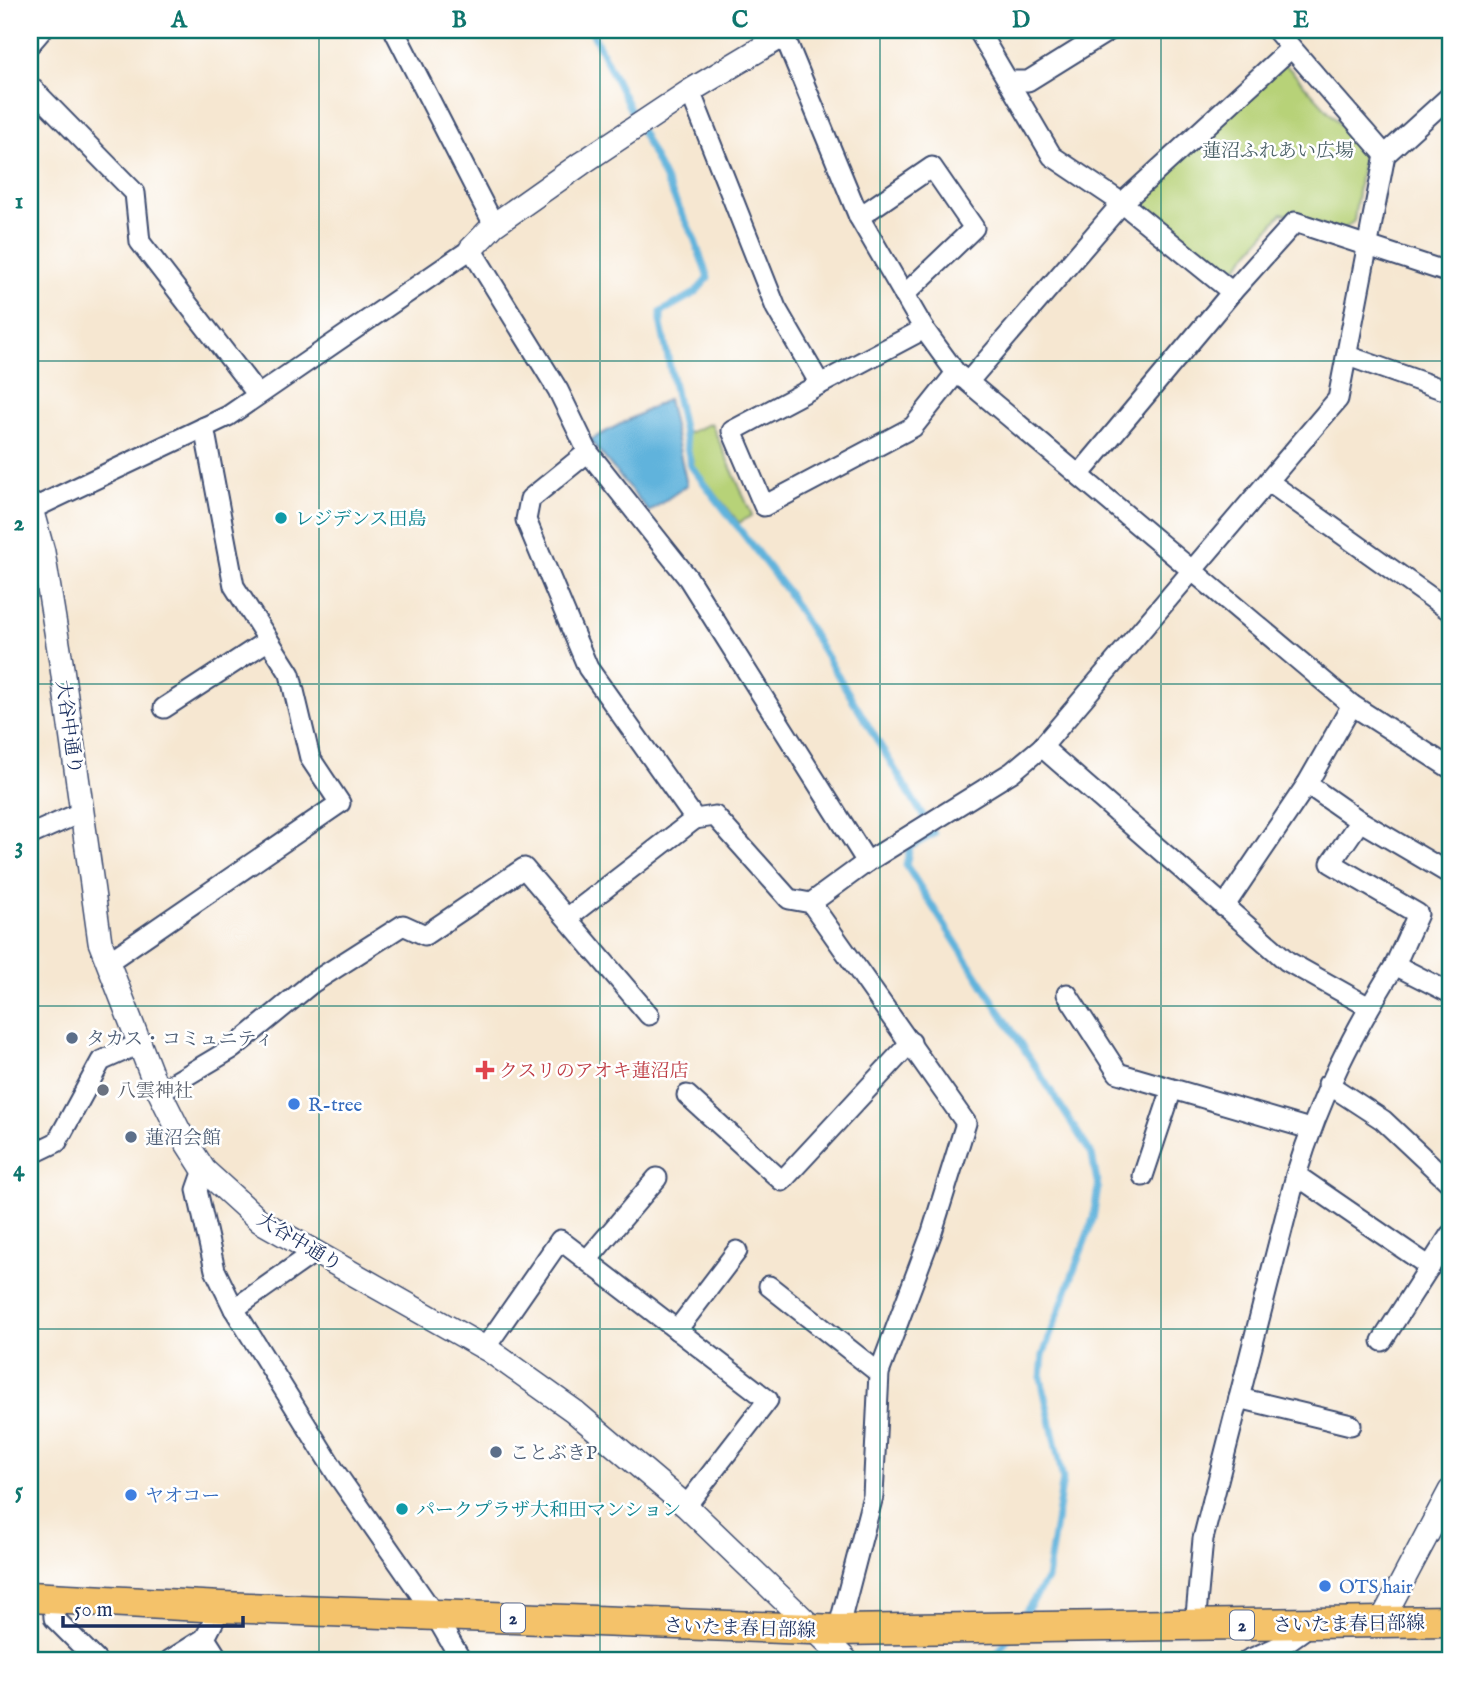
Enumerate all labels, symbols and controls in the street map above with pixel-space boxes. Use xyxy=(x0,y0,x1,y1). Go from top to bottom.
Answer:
text: A xyxy=(170,6,188,35)
text: B xyxy=(451,6,467,35)
text: C xyxy=(732,6,749,35)
text: D xyxy=(1012,6,1030,35)
text: E xyxy=(1293,6,1309,35)
park label: 蓮沼ふれあい広場 xyxy=(1202,140,1354,164)
text: 1 xyxy=(15,187,23,216)
place label: レジデンス田島 xyxy=(295,508,427,532)
text: 2 xyxy=(14,509,25,538)
marker: レジデンス田島 xyxy=(273,510,289,526)
street label: 大谷中通り xyxy=(50,679,87,776)
text: 3 xyxy=(15,832,23,861)
place label: タカス・コミュニティ xyxy=(86,1028,274,1052)
marker: タカス・コミュニティ xyxy=(64,1030,80,1046)
place label: クスリのアオキ蓮沼店 xyxy=(499,1060,689,1084)
marker: クスリのアオキ蓮沼店 xyxy=(477,1062,493,1078)
place label: 八雲神社 xyxy=(117,1080,193,1104)
marker: 八雲神社 xyxy=(95,1082,111,1098)
place label: R-tree xyxy=(308,1094,362,1118)
marker: R-tree xyxy=(286,1096,302,1112)
place label: 蓮沼会館 xyxy=(145,1127,221,1151)
marker: 蓮沼会館 xyxy=(123,1129,139,1145)
text: 4 xyxy=(13,1155,25,1184)
street label: 大谷中通り xyxy=(252,1208,346,1277)
place label: ことぶきP xyxy=(510,1442,597,1466)
marker: ことぶきP xyxy=(488,1444,504,1460)
text: 5 xyxy=(15,1477,24,1506)
place label: ヤオコー xyxy=(145,1485,220,1509)
marker: ヤオコー xyxy=(123,1487,139,1503)
place label: パークプラザ大和田マンション xyxy=(416,1499,681,1523)
marker: パークプラザ大和田マンション xyxy=(394,1501,410,1517)
place label: OTS hair xyxy=(1339,1576,1413,1600)
marker: OTS hair xyxy=(1317,1578,1333,1594)
scale bar xyxy=(63,1585,243,1629)
text: 50 m xyxy=(74,1597,113,1624)
road number: 2 xyxy=(501,1604,525,1632)
road number: 2 xyxy=(1230,1610,1254,1640)
street label: さいたま春日部線 xyxy=(1273,1612,1425,1638)
street label: さいたま春日部線 xyxy=(664,1614,816,1644)

